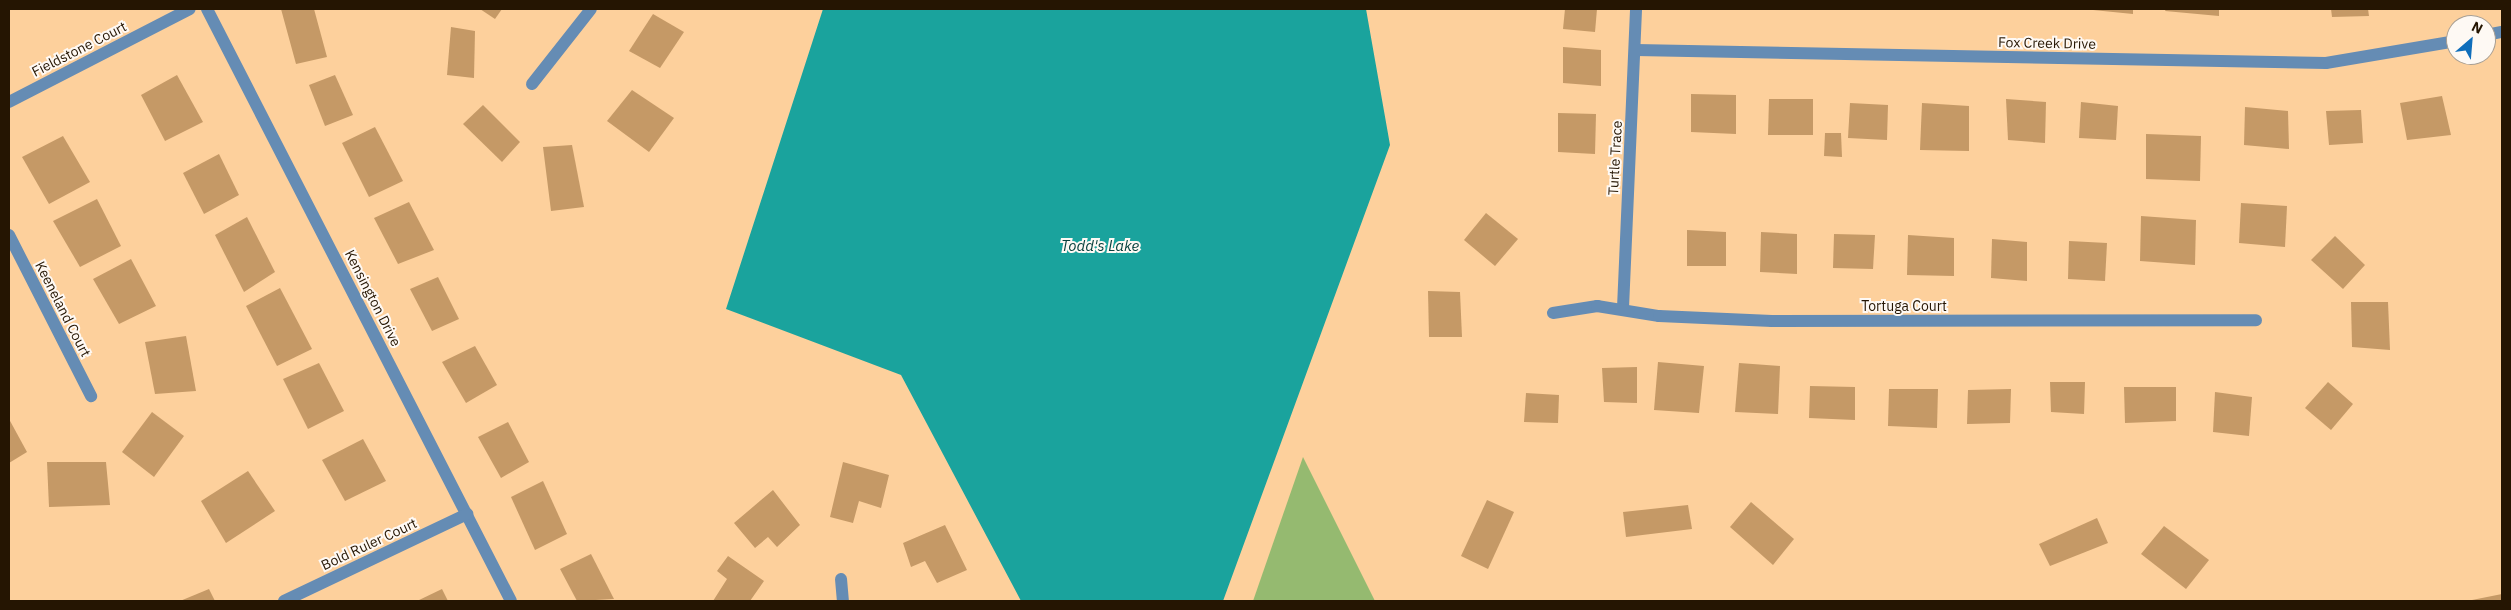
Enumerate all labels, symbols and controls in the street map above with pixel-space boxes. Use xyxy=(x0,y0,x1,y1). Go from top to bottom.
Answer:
north arrow xyxy=(2446,15,2496,65)
text: N xyxy=(2469,17,2486,38)
street label: Fieldstone Court xyxy=(29,18,129,80)
street label: Fox Creek Drive xyxy=(1998,34,2096,52)
street label: Turtle Trace xyxy=(1605,120,1625,196)
water label: Todd's Lake xyxy=(1061,237,1139,255)
street label: Kensington Drive xyxy=(341,247,405,349)
street label: Keeneland Court xyxy=(32,259,94,359)
street label: Tortuga Court xyxy=(1861,298,1947,314)
street label: Bold Ruler Court xyxy=(318,514,420,574)

